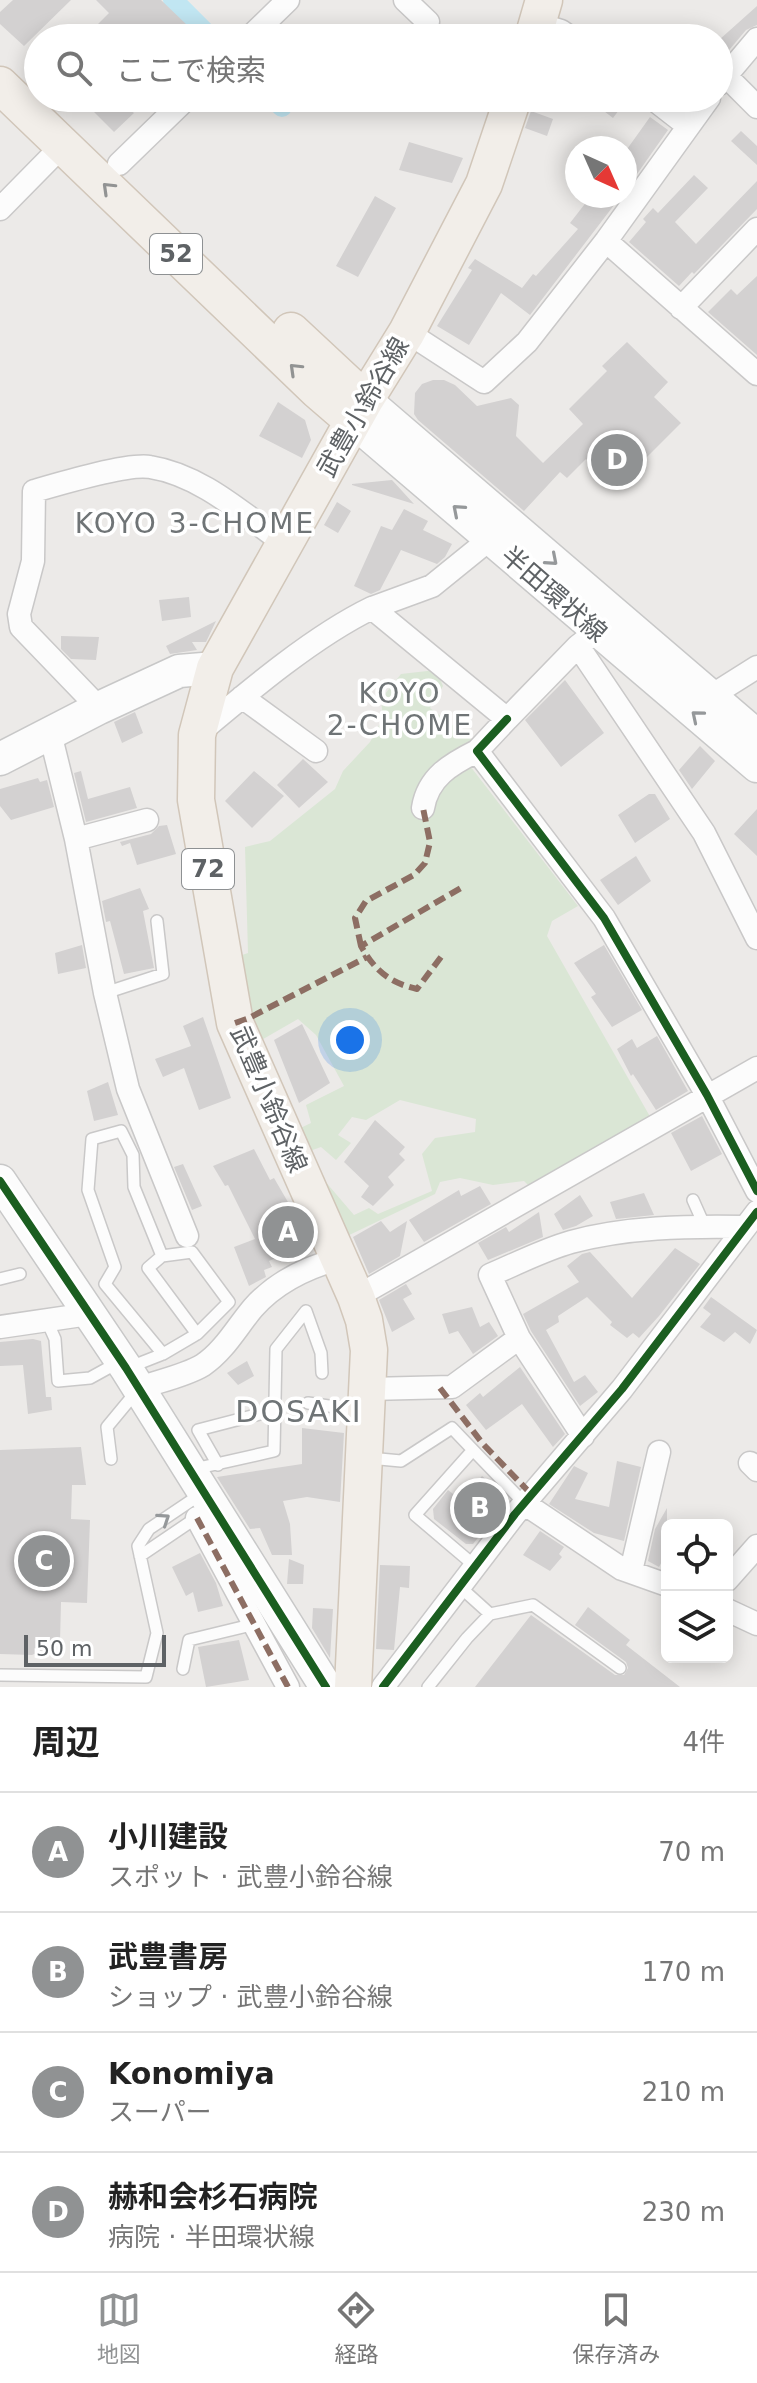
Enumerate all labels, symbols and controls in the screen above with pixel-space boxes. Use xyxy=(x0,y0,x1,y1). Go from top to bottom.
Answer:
search box xyxy=(24,24,733,112)
icon: search xyxy=(52,46,96,90)
text: ここで検索 xyxy=(116,53,266,88)
north arrow xyxy=(565,136,637,208)
one-way arrow xyxy=(103,183,117,198)
road number: 52 xyxy=(150,234,202,274)
street label: 武豊小鈴谷線 xyxy=(311,332,415,482)
one-way arrow xyxy=(290,364,304,378)
pin: D xyxy=(591,430,643,490)
one-way arrow xyxy=(452,505,467,520)
district label: KOYO 3-CHOME xyxy=(75,507,315,540)
street label: 半田環状線 xyxy=(495,540,613,648)
one-way arrow xyxy=(542,550,557,564)
district label: KOYO 2-CHOME xyxy=(327,677,473,742)
one-way arrow xyxy=(692,711,707,726)
road number: 72 xyxy=(182,849,234,889)
your location xyxy=(330,1020,370,1060)
street label: 武豊小鈴谷線 xyxy=(225,1021,313,1177)
pin: A xyxy=(262,1202,314,1262)
district label: DOSAKI xyxy=(235,1394,363,1429)
pin: B xyxy=(454,1478,506,1538)
one-way arrow xyxy=(155,1513,170,1528)
map controls xyxy=(661,1519,733,1663)
button: locate xyxy=(661,1519,733,1591)
pin: C xyxy=(18,1531,70,1591)
button: layers xyxy=(661,1591,733,1663)
scale bar xyxy=(24,1631,166,1667)
text: 50 m xyxy=(36,1636,92,1661)
text: 周辺 xyxy=(32,1722,100,1762)
text: 4件 xyxy=(682,1727,725,1757)
text: 小川建設 xyxy=(108,1819,228,1854)
text: A xyxy=(48,1837,68,1867)
text: 70 m xyxy=(658,1837,725,1867)
text: スポット · 武豊小鈴谷線 xyxy=(108,1862,393,1892)
text: 武豊書房 xyxy=(108,1939,228,1974)
text: B xyxy=(48,1957,68,1987)
text: 170 m xyxy=(642,1957,725,1987)
text: ショップ · 武豊小鈴谷線 xyxy=(108,1982,393,2012)
text: Konomiya xyxy=(108,2056,275,2091)
text: C xyxy=(48,2077,68,2107)
text: 210 m xyxy=(642,2077,725,2107)
text: スーパー xyxy=(108,2097,212,2127)
text: 赫和会杉石病院 xyxy=(108,2179,318,2214)
text: D xyxy=(47,2197,69,2227)
text: 230 m xyxy=(642,2197,725,2227)
text: 病院 · 半田環状線 xyxy=(108,2222,315,2252)
tab: 地図 xyxy=(97,2288,141,2368)
tab: 経路 xyxy=(334,2288,378,2368)
tab: 保存済み xyxy=(572,2288,660,2368)

